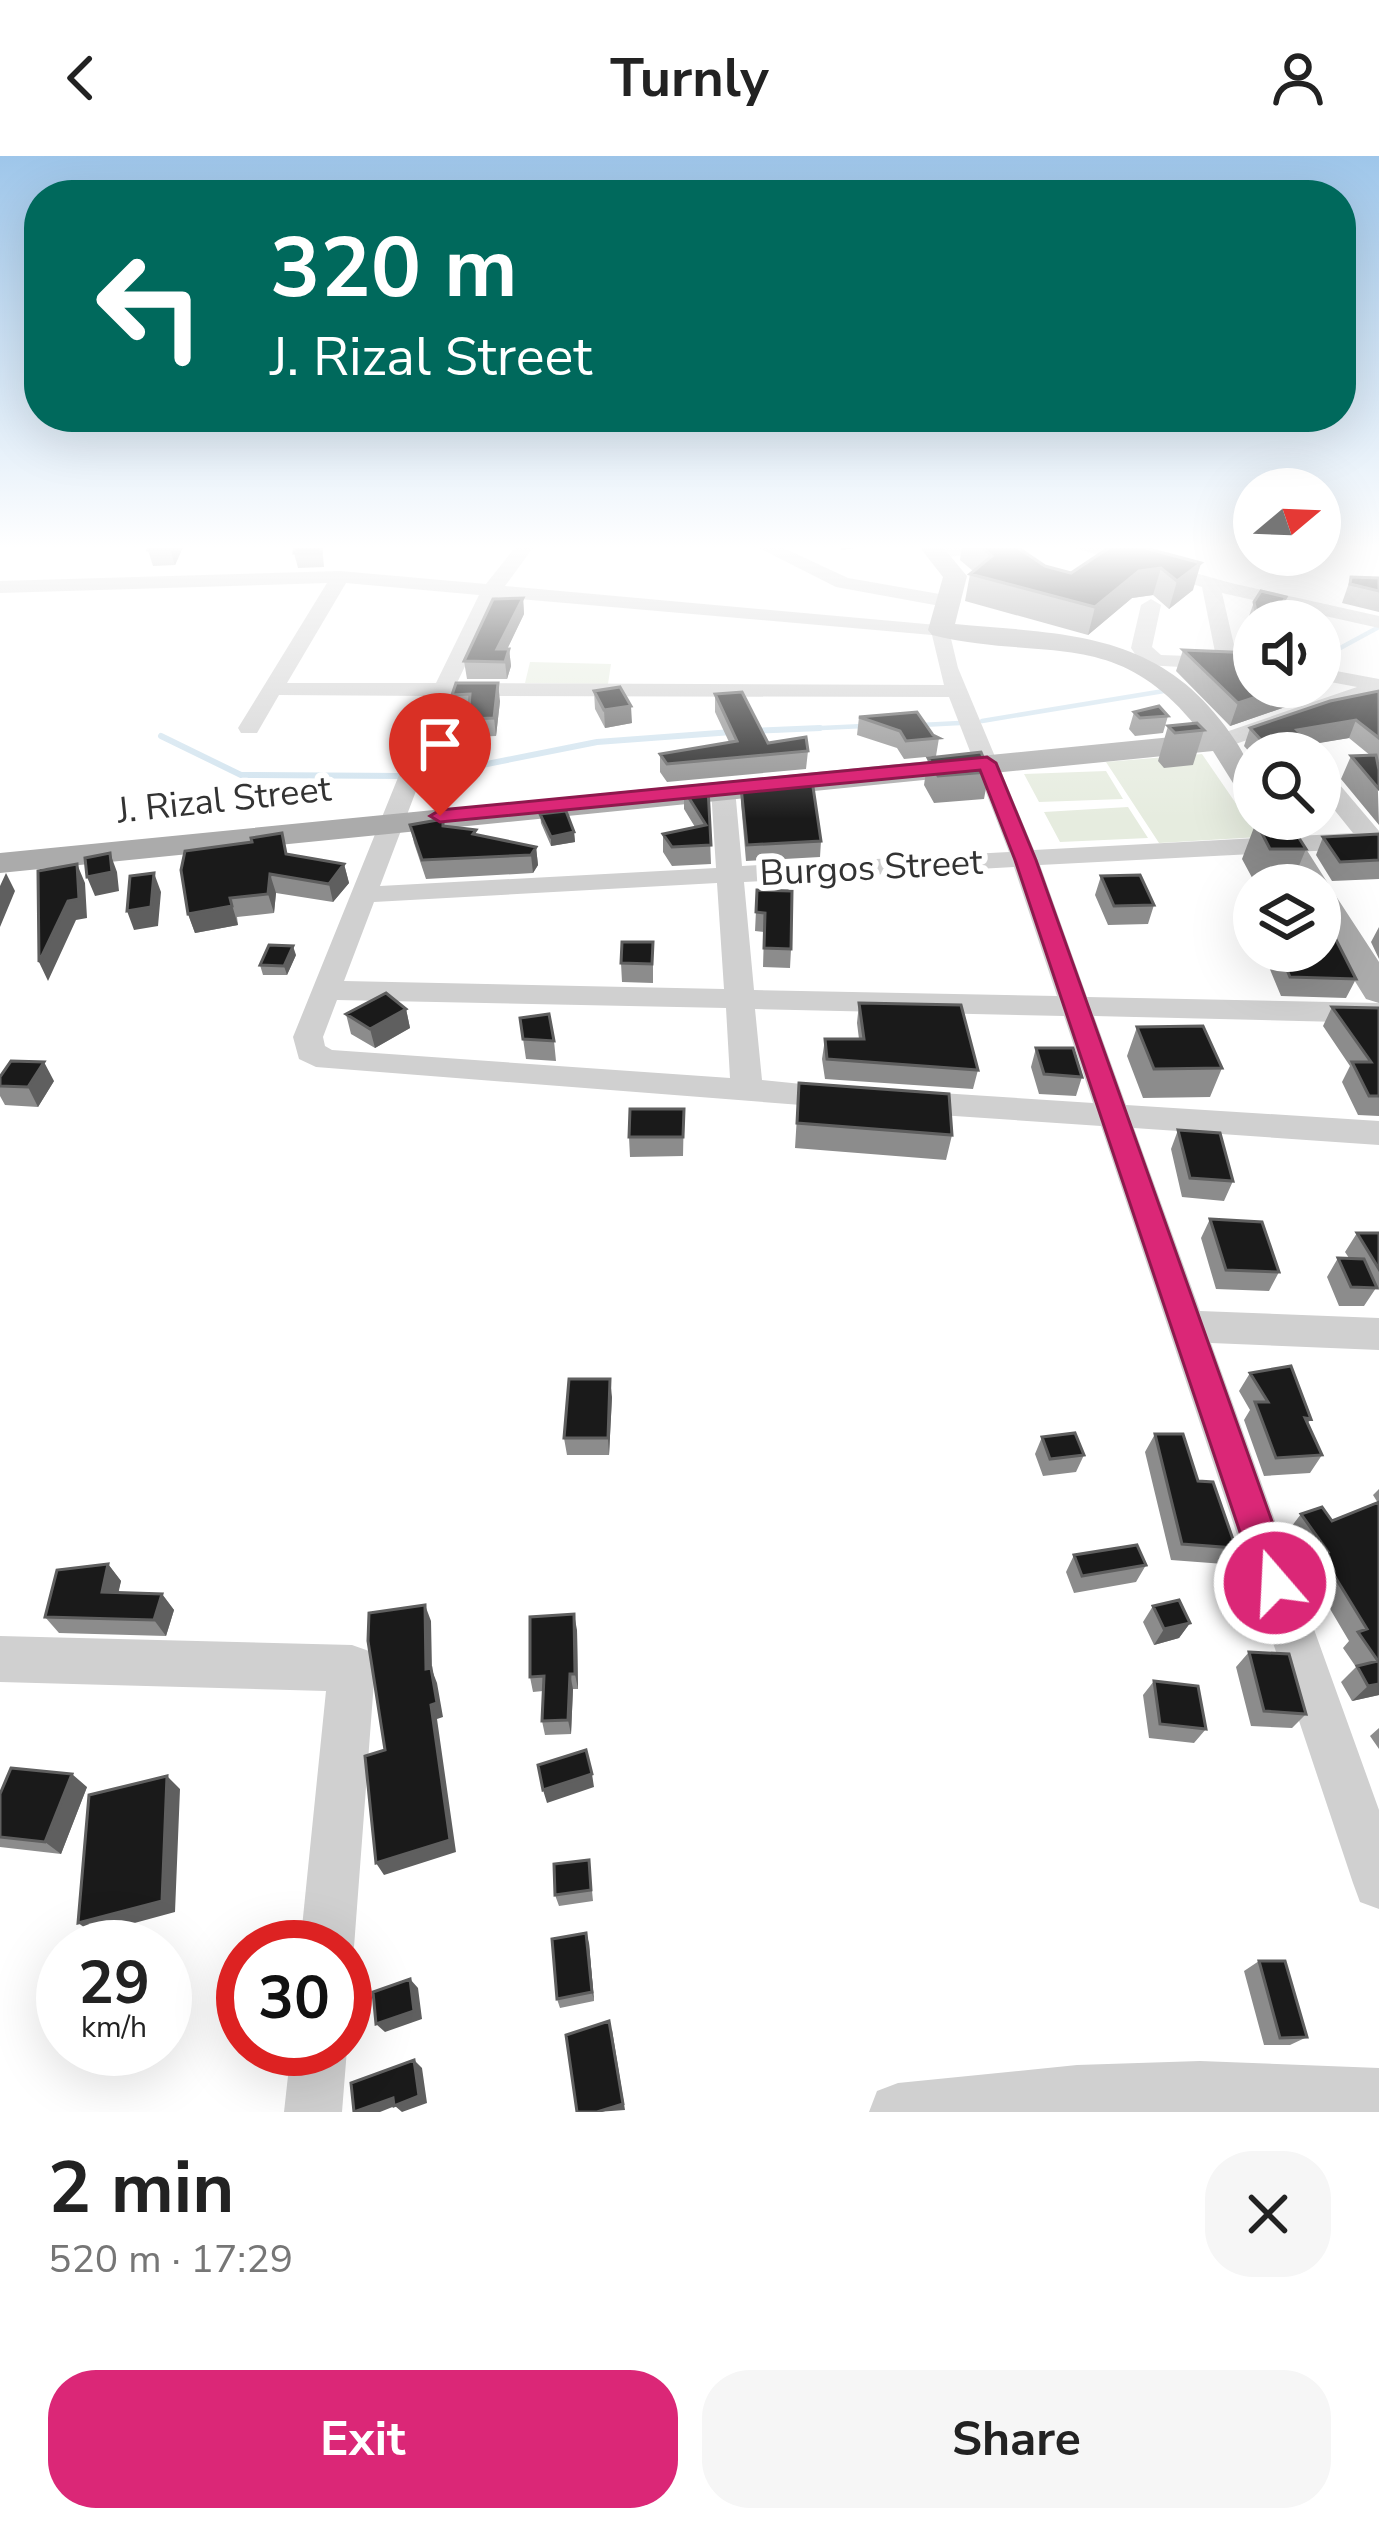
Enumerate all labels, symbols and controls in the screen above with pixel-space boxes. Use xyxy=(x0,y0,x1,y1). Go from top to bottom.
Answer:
text: Turnly xyxy=(610,41,769,115)
icon: back xyxy=(48,45,114,111)
icon: person xyxy=(1265,45,1331,111)
text: 320 m xyxy=(270,211,518,326)
icon: left xyxy=(72,228,228,384)
text: J. Rizal Street xyxy=(270,320,592,394)
north arrow xyxy=(1233,468,1341,576)
map controls xyxy=(1233,468,1341,972)
button: sound xyxy=(1233,600,1341,708)
pin xyxy=(389,693,491,816)
icon: arrive xyxy=(407,711,473,777)
button: search xyxy=(1233,732,1341,840)
street label: J. Rizal Street xyxy=(114,764,334,836)
street label: Burgos Street xyxy=(758,838,984,898)
button: layers xyxy=(1233,864,1341,972)
position arrow xyxy=(1212,1520,1338,1646)
speed limit sign: 30 xyxy=(216,1920,372,2076)
text: 29 xyxy=(78,1942,150,2024)
text: km/h xyxy=(81,2007,147,2048)
text: 2 min xyxy=(48,2139,234,2237)
button: close xyxy=(1205,2151,1331,2277)
text: 520 m · 17:29 xyxy=(48,2233,293,2286)
button: Exit xyxy=(48,2370,678,2508)
button: Share xyxy=(702,2370,1331,2508)

